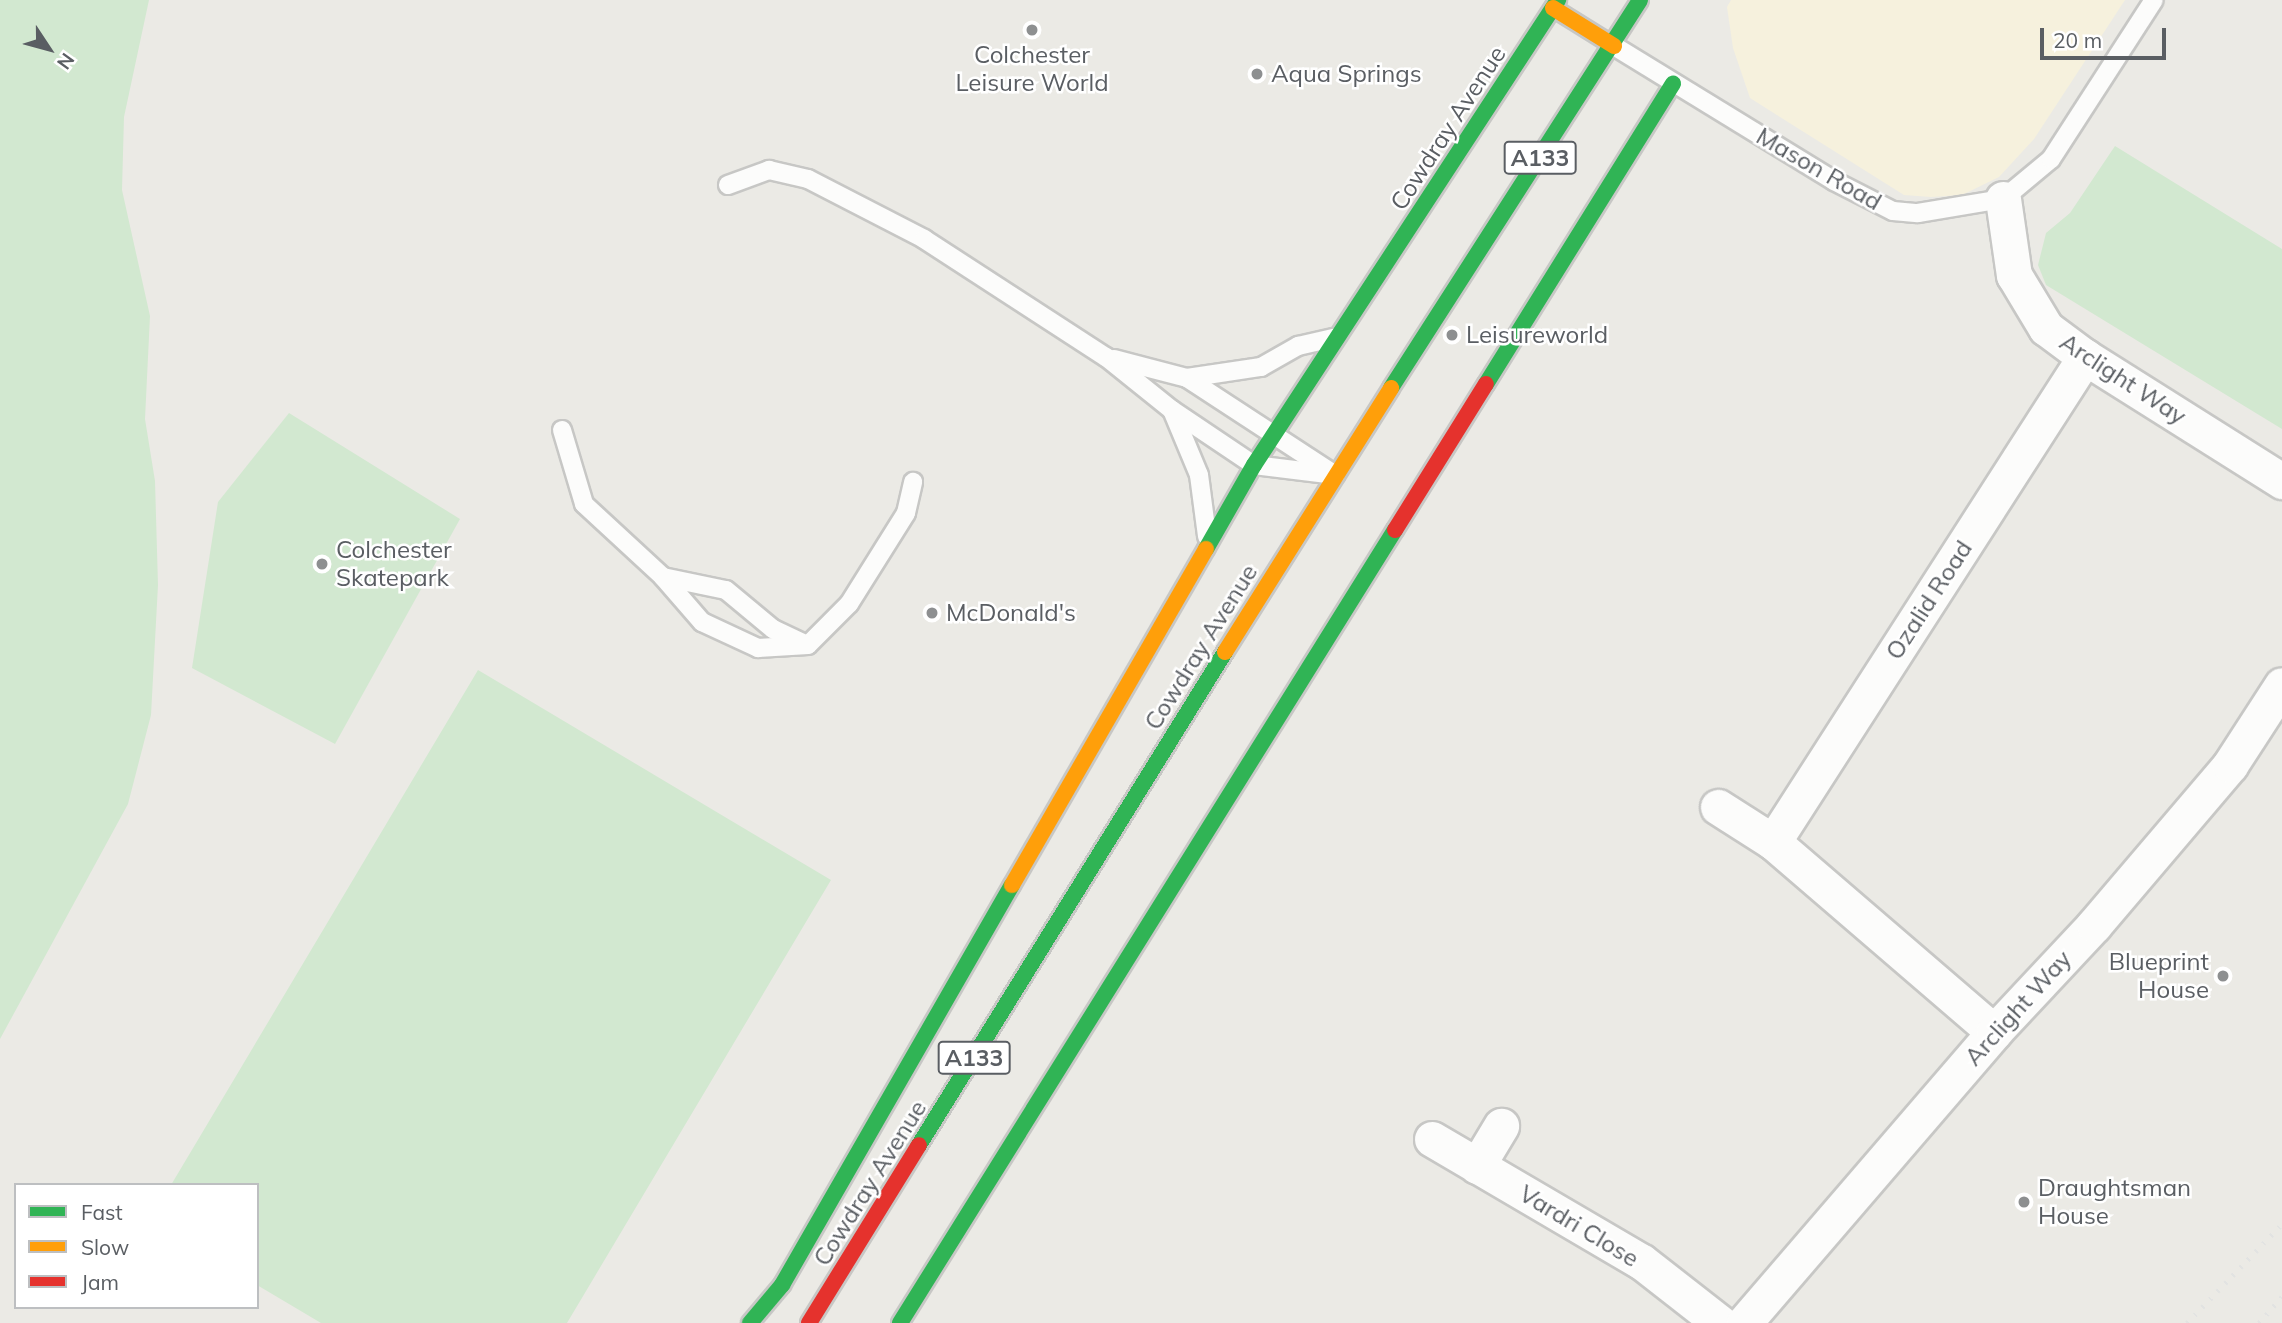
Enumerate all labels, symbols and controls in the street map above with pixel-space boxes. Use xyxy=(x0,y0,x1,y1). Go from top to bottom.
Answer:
north arrow xyxy=(14,14,84,84)
scale bar xyxy=(2044,14,2170,58)
marker: Colchester Leisure World xyxy=(1024,22,1040,38)
text: 20 m xyxy=(2053,27,2102,53)
place label: Colchester Leisure World xyxy=(955,41,1109,97)
street label: Cowdray Avenue xyxy=(1384,41,1512,215)
text: N xyxy=(52,48,80,74)
place label: Aqua Springs xyxy=(1271,60,1422,88)
marker: Aqua Springs xyxy=(1249,66,1265,82)
street label: Mason Road xyxy=(1751,122,1887,216)
road number: A133 xyxy=(1503,139,1577,178)
place label: Leisureworld xyxy=(1466,321,1608,349)
marker: Leisureworld xyxy=(1444,327,1460,343)
street label: Arclight Way xyxy=(2054,327,2192,431)
street label: Ozalid Road xyxy=(1880,535,1978,665)
place label: Colchester Skatepark xyxy=(336,536,452,592)
marker: Colchester Skatepark xyxy=(314,556,330,572)
street label: Cowdray Avenue xyxy=(1139,559,1263,735)
place label: McDonald's xyxy=(946,599,1076,627)
marker: McDonald's xyxy=(924,605,940,621)
street label: Arclight Way xyxy=(1959,944,2077,1072)
place label: Blueprint House xyxy=(2109,948,2209,1004)
marker: Blueprint House xyxy=(2215,968,2231,984)
road number: A133 xyxy=(937,1038,1011,1078)
street label: Cowdray Avenue xyxy=(808,1095,932,1271)
place label: Draughtsman House xyxy=(2038,1174,2191,1230)
street label: Vardri Close xyxy=(1514,1179,1644,1273)
legend xyxy=(14,1183,259,1309)
marker: Draughtsman House xyxy=(2016,1194,2032,1210)
text: Fast xyxy=(81,1199,123,1225)
text: Slow xyxy=(81,1234,129,1260)
text: Jam xyxy=(81,1269,119,1295)

